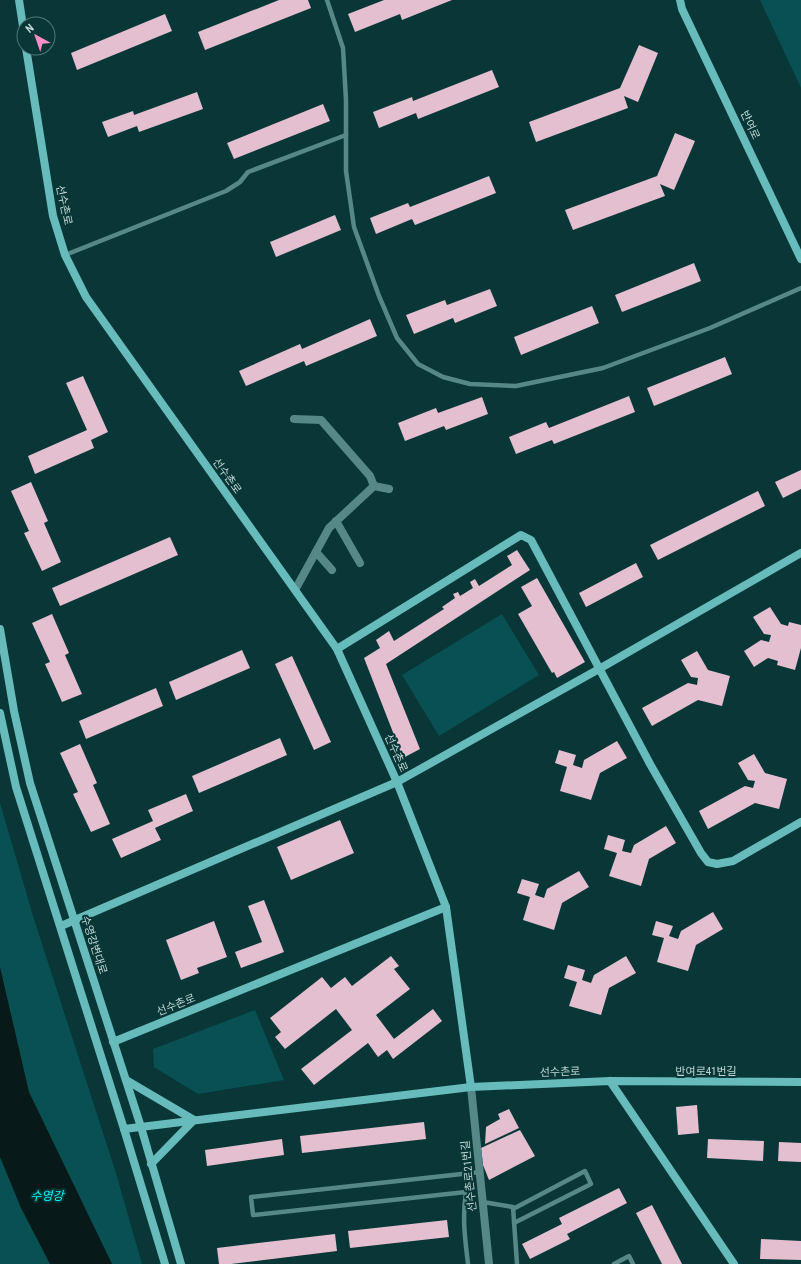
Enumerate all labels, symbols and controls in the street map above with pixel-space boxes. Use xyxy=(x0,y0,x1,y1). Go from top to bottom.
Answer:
north arrow xyxy=(16,16,56,56)
text: N xyxy=(23,21,37,36)
street label: 반여로 xyxy=(738,108,762,142)
street label: 선수촌로 xyxy=(53,184,75,226)
street label: 선수촌로 xyxy=(210,456,244,496)
street label: 선수촌로 xyxy=(382,732,410,774)
street label: 수영강변대로 xyxy=(78,914,110,976)
street label: 선수촌로 xyxy=(155,991,197,1019)
street label: 선수촌로 xyxy=(540,1065,580,1079)
street label: 반여로41번길 xyxy=(675,1065,737,1078)
street label: 선수촌로21번길 xyxy=(459,1140,479,1212)
water label: 수영강 xyxy=(30,1189,66,1203)

